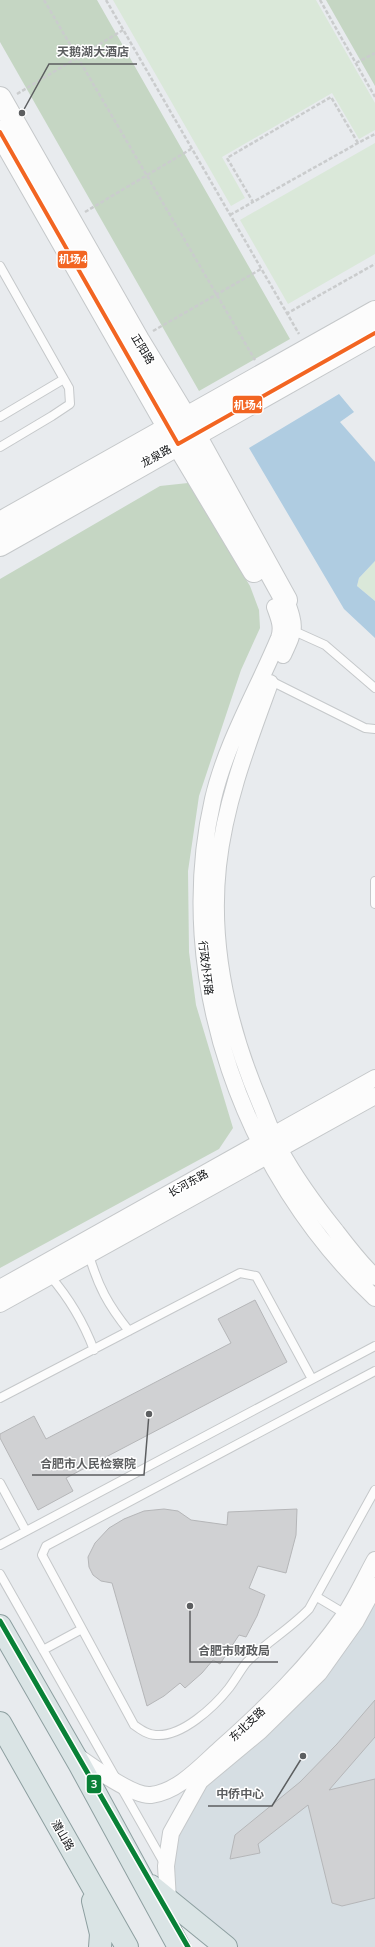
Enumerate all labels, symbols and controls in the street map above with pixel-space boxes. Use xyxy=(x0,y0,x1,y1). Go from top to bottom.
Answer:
callout: 天鹅湖大酒店 xyxy=(49,40,137,64)
text: 天鹅湖大酒店 xyxy=(57,44,129,59)
line badge: 机场4 xyxy=(57,250,88,269)
text: 机场4 xyxy=(59,252,88,266)
street label: 正阳路 xyxy=(129,331,157,367)
line badge: 机场4 xyxy=(232,395,263,414)
text: 机场4 xyxy=(234,398,263,412)
street label: 龙泉路 xyxy=(138,442,174,470)
street label: 行政外环路 xyxy=(196,940,216,996)
street label: 长河东路 xyxy=(165,1166,211,1200)
callout: 合肥市人民检察院 xyxy=(32,1451,144,1475)
text: 合肥市人民检察院 xyxy=(40,1456,136,1471)
callout: 合肥市财政局 xyxy=(190,1638,278,1662)
text: 合肥市财政局 xyxy=(198,1643,270,1658)
street label: 东北支路 xyxy=(226,1704,268,1744)
line badge: 3 xyxy=(86,1774,102,1794)
text: 3 xyxy=(91,1777,98,1791)
callout: 中侨中心 xyxy=(208,1782,272,1806)
text: 中侨中心 xyxy=(216,1786,264,1801)
street label: 潜山路 xyxy=(49,1817,77,1853)

